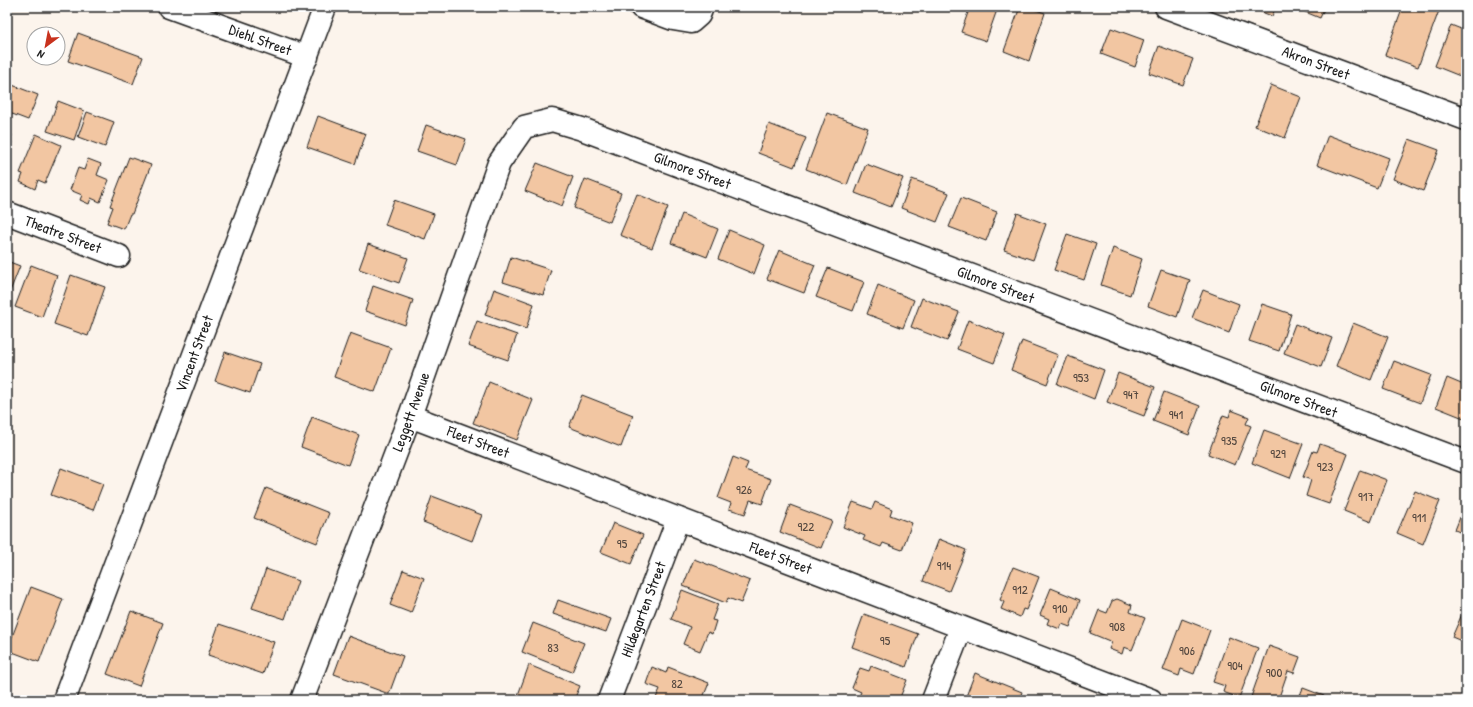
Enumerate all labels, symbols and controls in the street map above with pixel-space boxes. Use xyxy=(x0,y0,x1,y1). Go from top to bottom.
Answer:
street label: Diehl Street xyxy=(226,19,295,61)
north arrow xyxy=(26,26,66,66)
street label: Akron Street xyxy=(1279,40,1354,85)
text: N xyxy=(34,47,47,62)
street label: Gilmore Street xyxy=(651,146,735,195)
street label: Theatre Street xyxy=(22,210,105,259)
street label: Gilmore Street xyxy=(954,260,1038,309)
street label: Vincent Street xyxy=(170,311,218,395)
house number: 953 xyxy=(1073,368,1089,386)
street label: Leggett Avenue xyxy=(386,369,435,454)
street label: Gilmore Street xyxy=(1257,374,1341,423)
house number: 947 xyxy=(1123,385,1139,403)
house number: 941 xyxy=(1169,405,1183,423)
street label: Fleet Street xyxy=(443,420,513,463)
house number: 935 xyxy=(1221,431,1238,449)
house number: 929 xyxy=(1270,444,1286,462)
house number: 923 xyxy=(1317,457,1334,475)
house number: 926 xyxy=(736,480,752,498)
house number: 917 xyxy=(1358,487,1374,505)
house number: 911 xyxy=(1412,508,1426,526)
house number: 922 xyxy=(798,517,814,535)
house number: 95 xyxy=(617,534,628,552)
street label: Fleet Street xyxy=(746,536,816,579)
house number: 914 xyxy=(937,556,951,574)
street label: Hildegarten Street xyxy=(615,557,671,660)
house number: 912 xyxy=(1012,580,1028,598)
house number: 910 xyxy=(1052,599,1068,617)
house number: 908 xyxy=(1109,617,1125,635)
house number: 95 xyxy=(880,631,891,649)
house number: 83 xyxy=(547,638,559,656)
house number: 906 xyxy=(1179,641,1195,659)
house number: 904 xyxy=(1227,656,1243,674)
house number: 900 xyxy=(1266,663,1282,681)
house number: 82 xyxy=(671,674,683,692)

